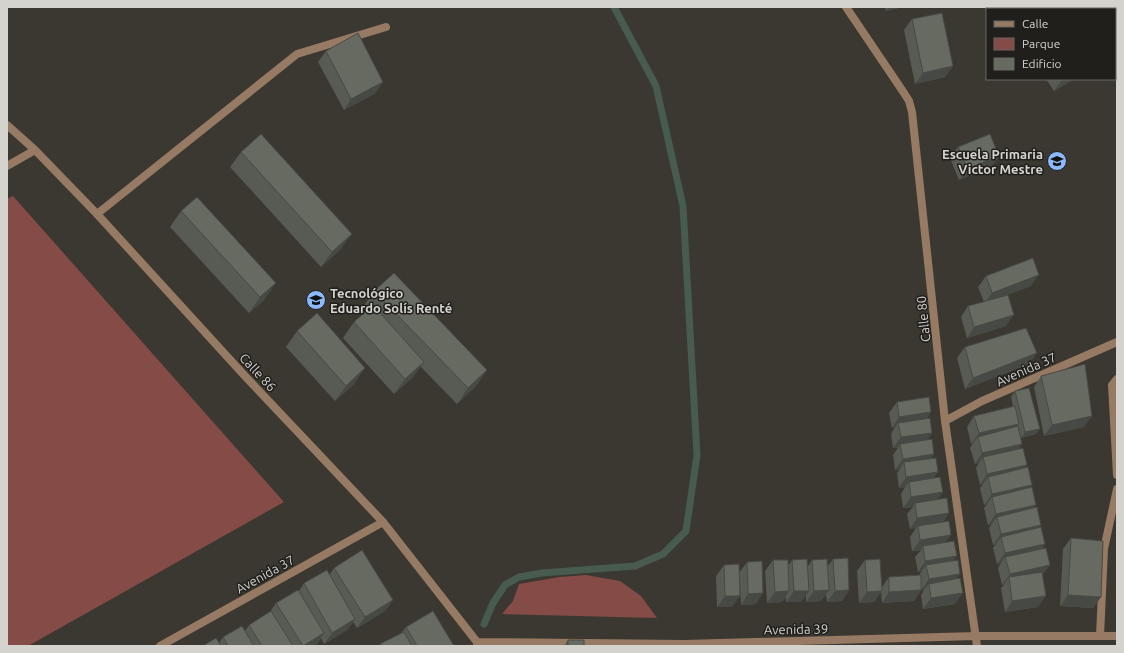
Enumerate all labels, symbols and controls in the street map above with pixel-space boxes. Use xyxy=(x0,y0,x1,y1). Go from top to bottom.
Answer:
legend xyxy=(986,8,1116,80)
text: Calle xyxy=(1022,17,1048,30)
text: Parque xyxy=(1022,37,1060,50)
text: Edificio xyxy=(1022,57,1062,70)
place label: Escuela Primaria Victor Mestre xyxy=(942,147,1043,176)
school or university icon: Escuela Primaria Victor Mestre xyxy=(1046,150,1068,172)
place label: Tecnológico Eduardo Solís Renté xyxy=(330,286,452,315)
school or university icon: Tecnológico Eduardo Solís Renté xyxy=(305,289,327,311)
street label: Calle 80 xyxy=(914,295,932,343)
street label: Calle 86 xyxy=(237,350,279,394)
street label: Avenida 37 xyxy=(994,350,1058,388)
street label: Avenida 37 xyxy=(233,552,297,596)
street label: Avenida 39 xyxy=(764,621,828,637)

